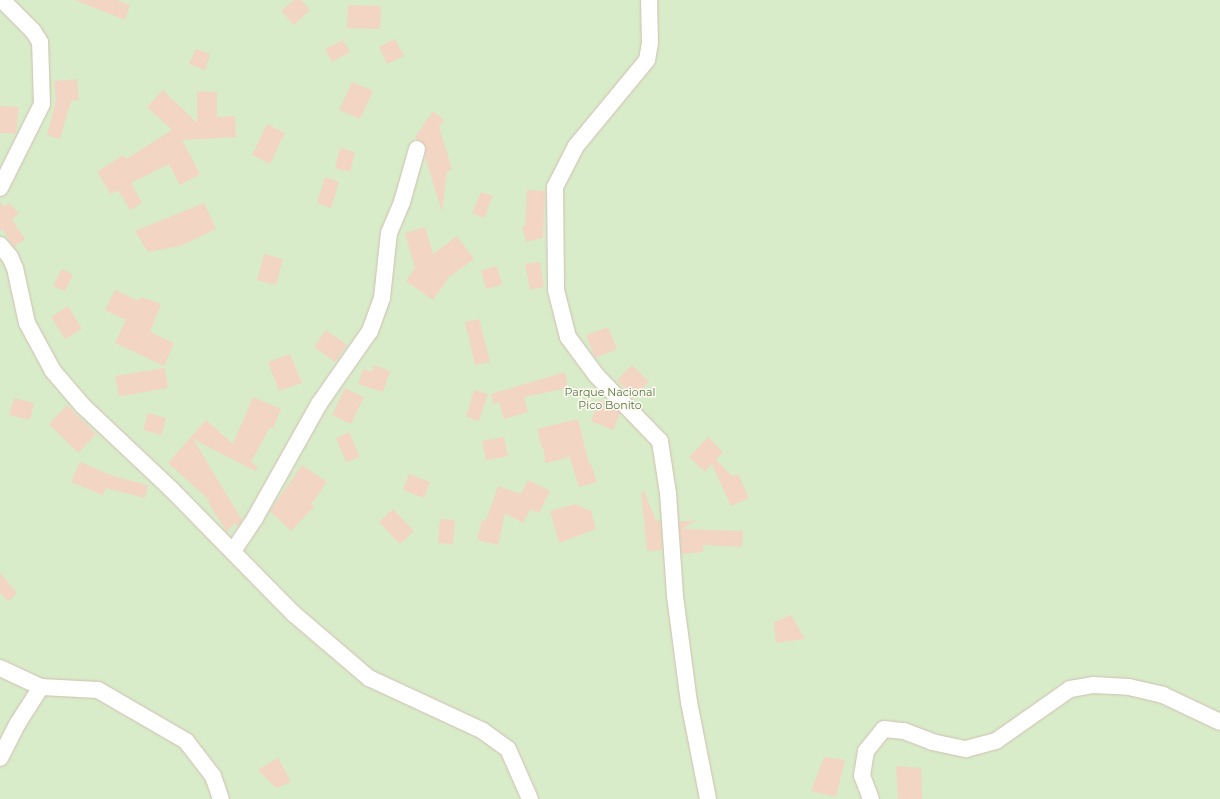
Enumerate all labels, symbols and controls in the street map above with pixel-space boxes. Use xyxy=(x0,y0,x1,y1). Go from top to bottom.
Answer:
park label: Parque Nacional Pico Bonito xyxy=(564,386,656,412)

